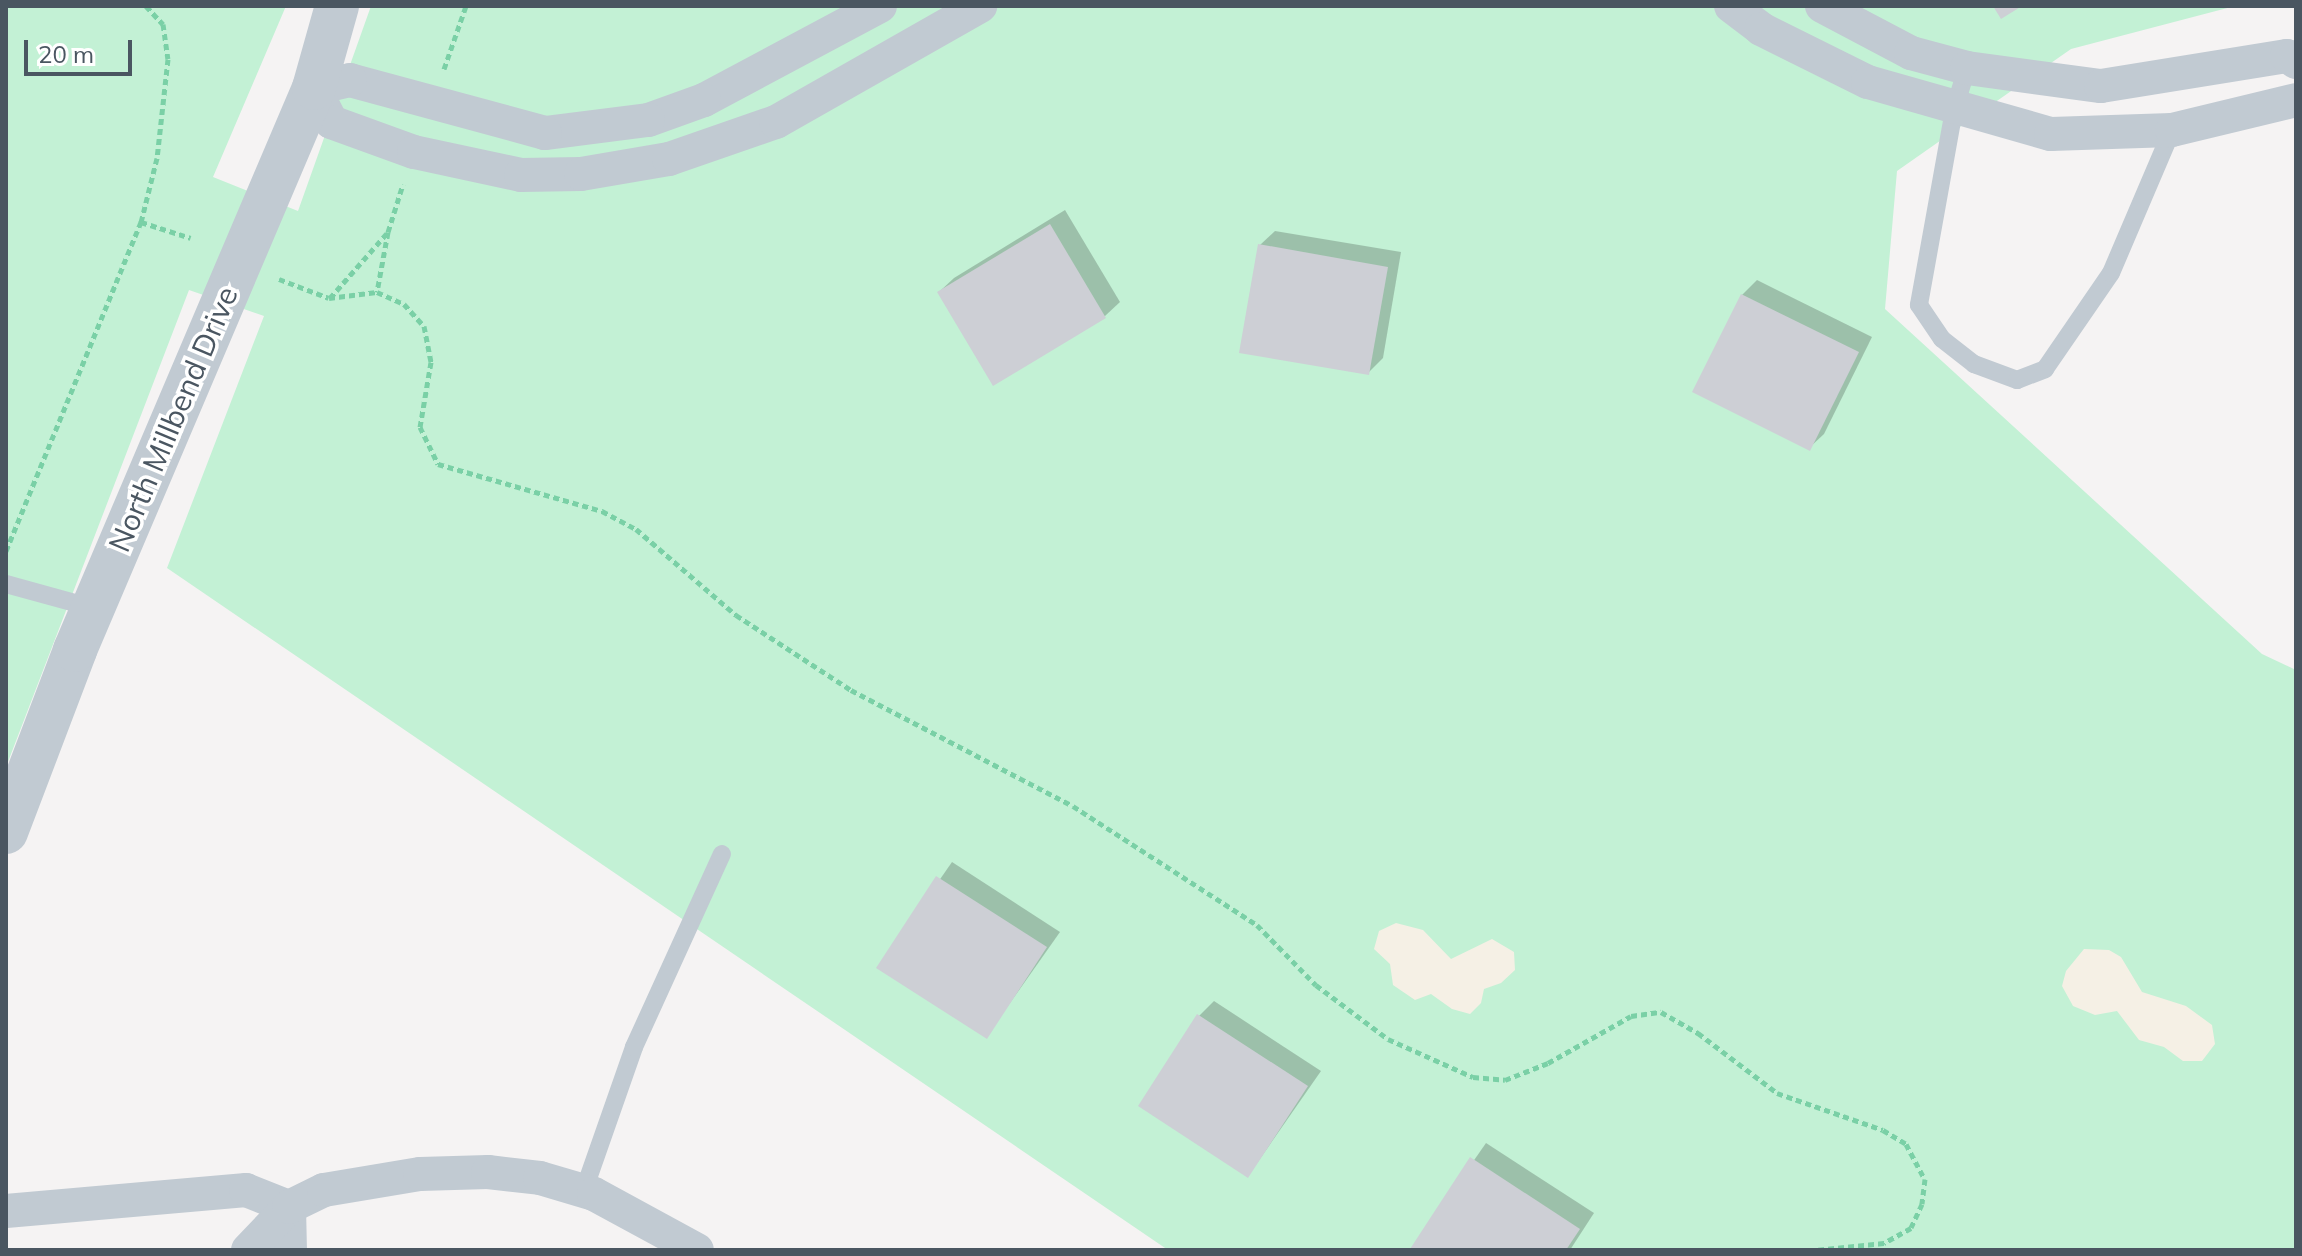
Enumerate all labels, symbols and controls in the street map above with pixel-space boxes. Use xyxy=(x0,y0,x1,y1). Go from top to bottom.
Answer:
scale bar xyxy=(28,24,136,74)
text: 20 m xyxy=(38,39,94,69)
street label: North Millbend Drive xyxy=(101,281,245,557)

